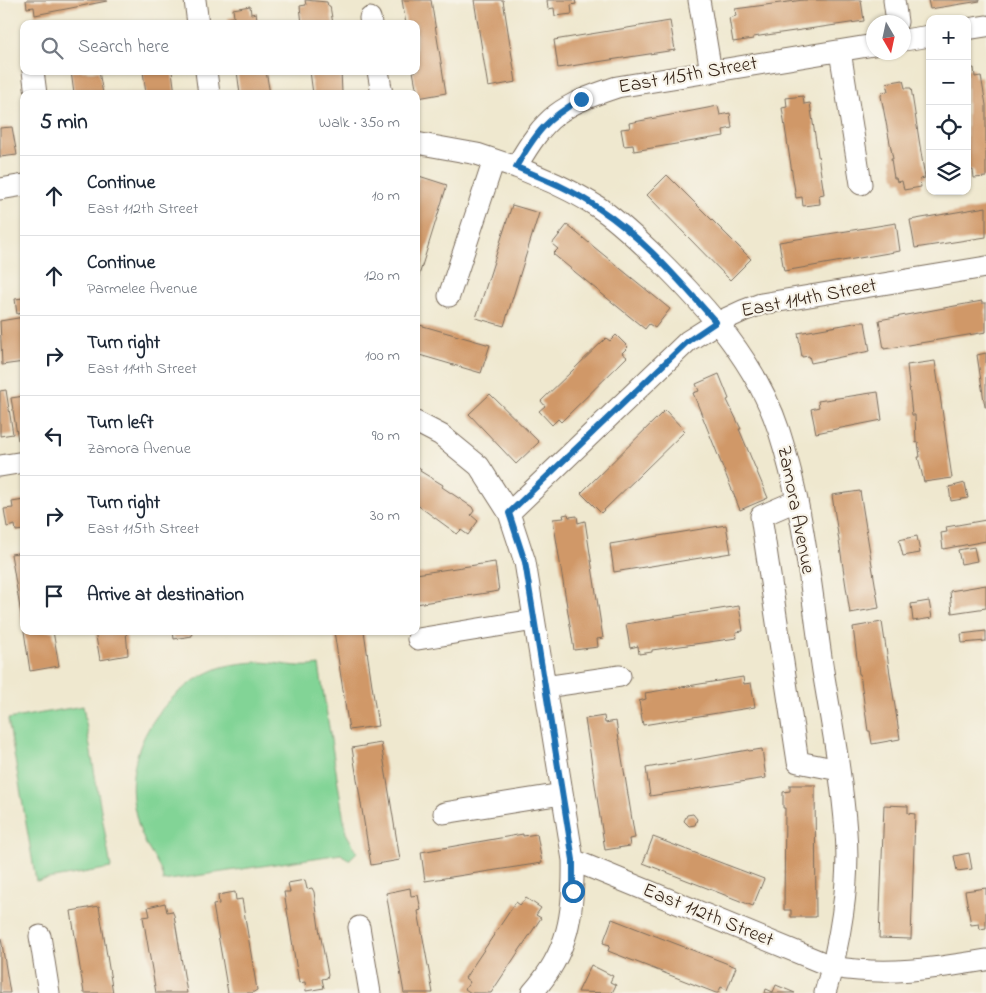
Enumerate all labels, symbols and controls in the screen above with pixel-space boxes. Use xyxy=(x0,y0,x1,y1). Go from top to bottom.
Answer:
north arrow xyxy=(866,15,911,60)
map controls xyxy=(926,15,971,195)
button: + xyxy=(926,15,971,60)
search box xyxy=(20,20,420,75)
icon: search xyxy=(38,34,66,62)
text: Search here xyxy=(78,34,169,61)
street label: East 115th Street xyxy=(616,49,760,102)
button: − xyxy=(926,60,971,105)
route end xyxy=(570,88,593,111)
button: locate xyxy=(926,105,971,150)
text: 5 min xyxy=(40,108,88,138)
text: Walk · 350 m xyxy=(319,111,400,135)
button: layers xyxy=(926,150,971,195)
text: Continue xyxy=(87,170,155,197)
icon: ahead xyxy=(40,182,68,210)
text: 10 m xyxy=(372,184,400,208)
text: East 112th Street xyxy=(87,197,198,221)
text: Continue xyxy=(87,250,155,277)
icon: ahead xyxy=(40,262,68,290)
text: 120 m xyxy=(364,264,400,288)
street label: East 114th Street xyxy=(739,272,879,326)
text: Parmelee Avenue xyxy=(87,277,197,301)
text: Turn right xyxy=(87,330,160,357)
icon: right xyxy=(40,342,68,370)
text: 100 m xyxy=(365,344,400,368)
text: East 114th Street xyxy=(87,357,197,381)
text: Turn left xyxy=(87,410,154,437)
icon: left xyxy=(40,422,68,450)
text: 90 m xyxy=(372,424,400,448)
text: Zamora Avenue xyxy=(87,437,191,461)
street label: Zamora Avenue xyxy=(768,443,822,577)
text: Turn right xyxy=(87,490,160,517)
icon: right xyxy=(40,502,68,530)
text: 30 m xyxy=(370,504,400,528)
text: East 115th Street xyxy=(87,517,199,541)
icon: arrive xyxy=(40,582,68,610)
text: Arrive at destination xyxy=(87,582,244,609)
street label: East 112th Street xyxy=(638,877,778,956)
route start xyxy=(562,880,585,903)

